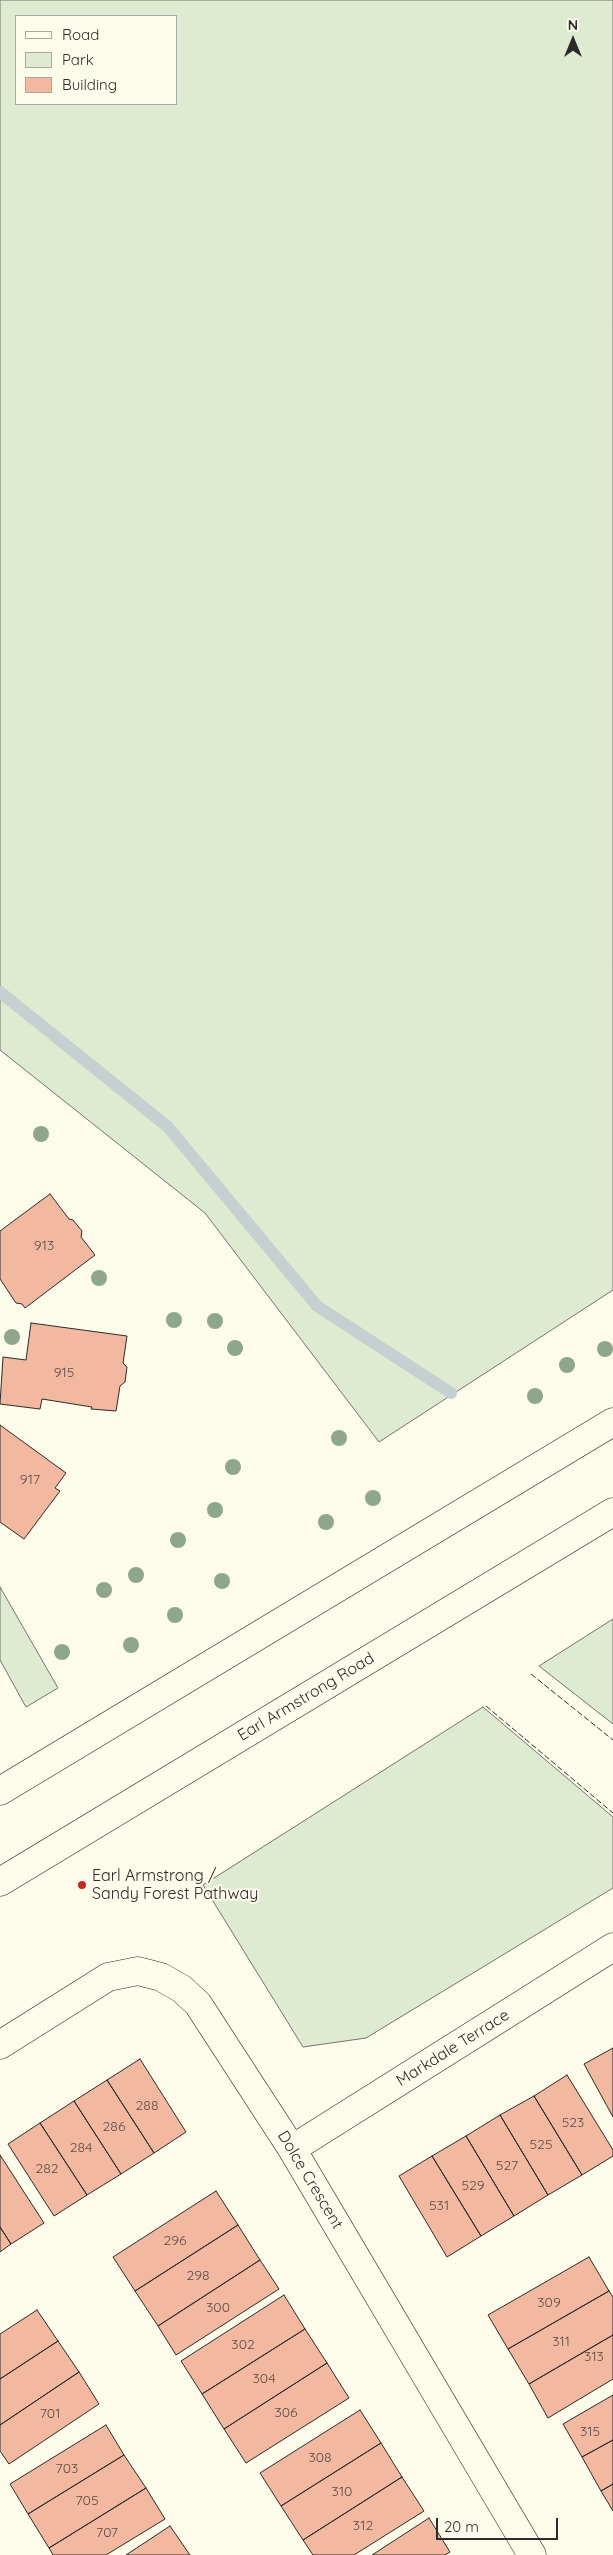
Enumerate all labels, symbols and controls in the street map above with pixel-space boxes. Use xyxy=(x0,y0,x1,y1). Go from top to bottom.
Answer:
legend xyxy=(15,15,178,105)
north arrow xyxy=(548,15,598,65)
text: N xyxy=(568,16,578,34)
text: Road xyxy=(62,25,99,44)
text: Park xyxy=(62,50,94,69)
text: Building xyxy=(62,75,117,94)
house number: 913 xyxy=(34,1238,54,1254)
house number: 915 xyxy=(54,1365,74,1381)
house number: 917 xyxy=(20,1472,40,1488)
street label: Earl Armstrong Road xyxy=(234,1649,378,1745)
place label: Earl Armstrong / Sandy Forest Pathway xyxy=(92,1866,258,1904)
marker: Earl Armstrong / Sandy Forest Pathway xyxy=(76,1879,88,1891)
street label: Markdale Terrace xyxy=(393,2006,513,2090)
house number: 288 xyxy=(136,2098,158,2114)
house number: 523 xyxy=(562,2115,584,2131)
house number: 286 xyxy=(103,2119,125,2135)
street label: Dolce Crescent xyxy=(273,2127,347,2233)
house number: 525 xyxy=(529,2137,553,2153)
house number: 284 xyxy=(70,2140,92,2156)
house number: 527 xyxy=(496,2158,518,2174)
house number: 282 xyxy=(35,2161,59,2177)
house number: 529 xyxy=(461,2178,485,2194)
house number: 531 xyxy=(429,2198,449,2214)
house number: 296 xyxy=(163,2233,187,2249)
house number: 298 xyxy=(186,2268,210,2284)
house number: 309 xyxy=(537,2295,561,2311)
house number: 300 xyxy=(206,2300,230,2316)
house number: 311 xyxy=(552,2334,570,2350)
house number: 302 xyxy=(231,2337,255,2353)
house number: 313 xyxy=(584,2349,604,2365)
house number: 304 xyxy=(252,2371,276,2387)
house number: 306 xyxy=(274,2405,298,2421)
house number: 701 xyxy=(40,2406,60,2422)
house number: 315 xyxy=(580,2424,600,2440)
house number: 308 xyxy=(308,2450,332,2466)
house number: 703 xyxy=(56,2461,78,2477)
house number: 310 xyxy=(332,2484,352,2500)
house number: 705 xyxy=(75,2493,99,2509)
scale bar xyxy=(438,2508,560,2540)
text: 20 m xyxy=(444,2517,479,2536)
house number: 312 xyxy=(353,2518,373,2534)
house number: 707 xyxy=(96,2525,118,2541)

